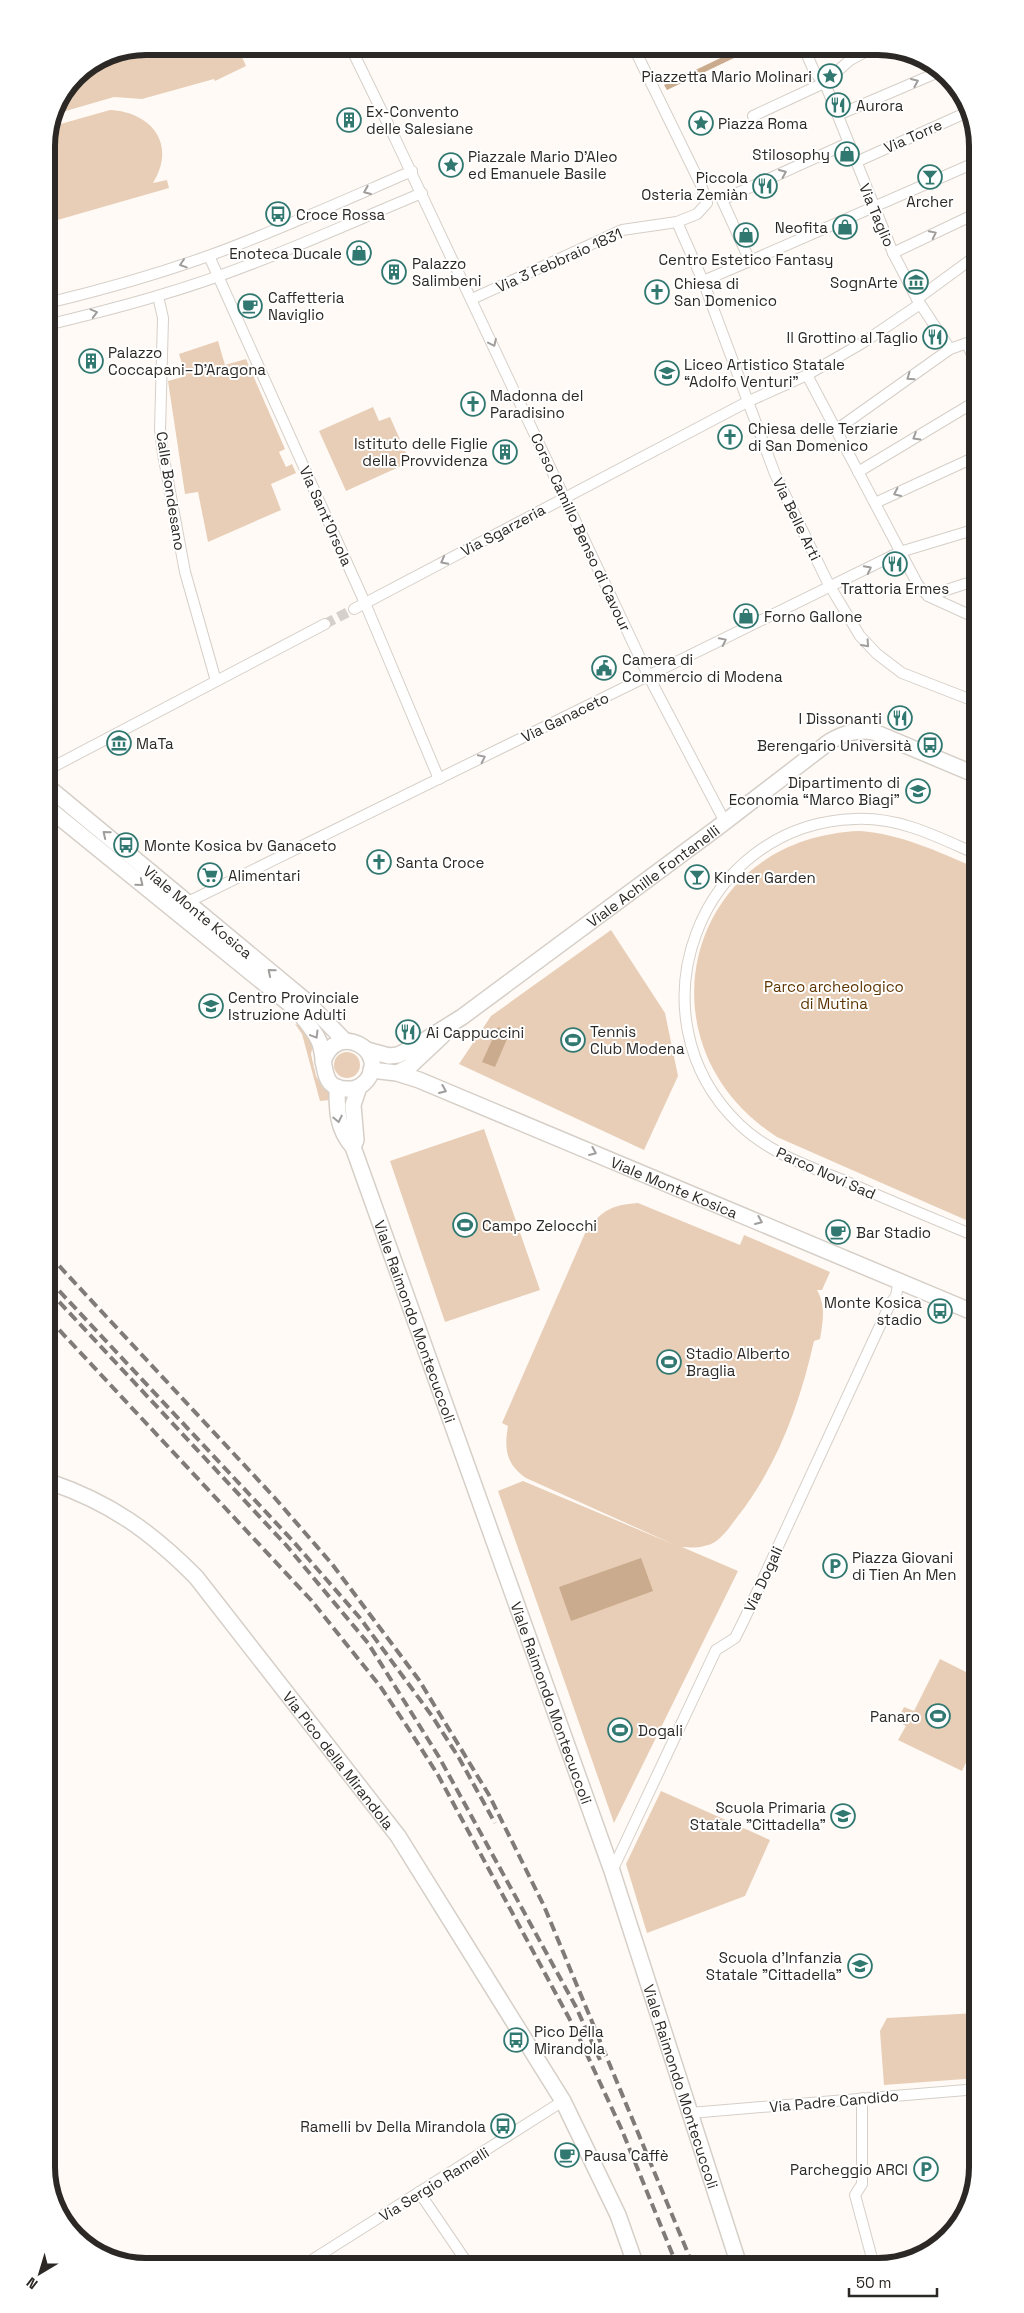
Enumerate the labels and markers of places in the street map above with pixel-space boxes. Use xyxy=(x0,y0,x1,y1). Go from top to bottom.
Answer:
place icon: Piazzetta Mario Molinari xyxy=(817,63,843,89)
place label: Piazzetta Mario Molinari xyxy=(641,67,812,86)
restaurant icon: Aurora xyxy=(825,92,851,118)
place label: Aurora xyxy=(856,96,904,115)
place label: Ex-Convento delle Salesiane xyxy=(366,102,473,138)
building icon: Ex-Convento delle Salesiane xyxy=(336,107,362,133)
place icon: Piazza Roma xyxy=(688,110,714,136)
place label: Piazza Roma xyxy=(718,114,808,133)
shop icon: Stilosophy xyxy=(834,141,860,167)
place label: Stilosophy xyxy=(752,145,830,164)
place label: Piazzale Mario D'Aleo ed Emanuele Basile xyxy=(468,147,618,183)
place icon: Piazzale Mario D'Aleo ed Emanuele Basile xyxy=(438,152,464,178)
bar icon: Archer xyxy=(917,164,943,190)
place label: Piccola Osteria Zemiàn xyxy=(641,168,748,204)
restaurant icon: Piccola Osteria Zemiàn xyxy=(752,173,778,199)
place label: Archer xyxy=(906,192,954,211)
bus stop icon: Croce Rossa xyxy=(265,201,291,227)
place label: Croce Rossa xyxy=(296,205,385,224)
shop icon: Neofita xyxy=(832,214,858,240)
place label: Neofita xyxy=(775,218,828,237)
shop icon: Centro Estetico Fantasy xyxy=(733,222,759,248)
shop icon: Enoteca Ducale xyxy=(346,240,372,266)
place label: Enoteca Ducale xyxy=(229,244,342,263)
place label: Centro Estetico Fantasy xyxy=(658,250,834,269)
place label: Palazzo Salimbeni xyxy=(412,254,481,290)
building icon: Palazzo Salimbeni xyxy=(381,259,407,285)
museum icon: SognArte xyxy=(903,269,929,295)
place label: SognArte xyxy=(830,273,898,292)
place label: Chiesa di San Domenico xyxy=(674,274,777,310)
church icon: Chiesa di San Domenico xyxy=(644,279,670,305)
place label: Caffetteria Naviglio xyxy=(268,288,345,324)
cafe icon: Caffetteria Naviglio xyxy=(237,293,263,319)
restaurant icon: Il Grottino al Taglio xyxy=(922,324,948,350)
place label: Il Grottino al Taglio xyxy=(787,328,918,347)
place label: Palazzo Coccapani–D’Aragona xyxy=(108,343,266,379)
building icon: Palazzo Coccapani–D’Aragona xyxy=(78,348,104,374)
place label: Liceo Artistico Statale “Adolfo Venturi” xyxy=(684,355,845,391)
school or university icon: Liceo Artistico Statale “Adolfo Venturi” xyxy=(654,360,680,386)
place label: Madonna del Paradisino xyxy=(490,386,583,422)
church icon: Madonna del Paradisino xyxy=(460,391,486,417)
place label: Chiesa delle Terziarie di San Domenico xyxy=(748,419,898,455)
church icon: Chiesa delle Terziarie di San Domenico xyxy=(717,424,743,450)
place label: Istituto delle Figlie della Provvidenza xyxy=(354,434,488,470)
building icon: Istituto delle Figlie della Provvidenza xyxy=(492,439,518,465)
restaurant icon: Trattoria Ermes xyxy=(882,551,908,577)
place label: Trattoria Ermes xyxy=(841,579,949,598)
shop icon: Forno Gallone xyxy=(733,603,759,629)
place label: Forno Gallone xyxy=(764,607,863,626)
place label: Camera di Commercio di Modena xyxy=(622,650,783,686)
public building icon: Camera di Commercio di Modena xyxy=(591,655,617,681)
restaurant icon: I Dissonanti xyxy=(887,705,913,731)
place label: I Dissonanti xyxy=(798,709,882,728)
museum icon: MaTa xyxy=(106,730,132,756)
bus stop icon: Berengario Università xyxy=(917,732,943,758)
place label: MaTa xyxy=(136,734,174,753)
place label: Berengario Università xyxy=(757,736,912,755)
place label: Dipartimento di Economia “Marco Biagi” xyxy=(729,773,900,809)
school or university icon: Dipartimento di Economia “Marco Biagi” xyxy=(905,778,931,804)
bus stop icon: Monte Kosica bv Ganaceto xyxy=(113,832,139,858)
place label: Monte Kosica bv Ganaceto xyxy=(144,836,337,855)
church icon: Santa Croce xyxy=(366,849,392,875)
place label: Santa Croce xyxy=(396,853,484,872)
supermarket icon: Alimentari xyxy=(197,862,223,888)
bar icon: Kinder Garden xyxy=(684,864,710,890)
place label: Alimentari xyxy=(228,866,300,885)
place label: Kinder Garden xyxy=(714,868,816,887)
place label: Centro Provinciale Istruzione Adulti xyxy=(228,988,359,1024)
school or university icon: Centro Provinciale Istruzione Adulti xyxy=(198,993,224,1019)
restaurant icon: Ai Cappuccini xyxy=(395,1019,421,1045)
place label: Tennis Club Modena xyxy=(590,1022,685,1058)
place label: Ai Cappuccini xyxy=(426,1023,524,1042)
sports icon: Tennis Club Modena xyxy=(560,1027,586,1053)
sports icon: Campo Zelocchi xyxy=(452,1212,478,1238)
place label: Campo Zelocchi xyxy=(482,1216,597,1235)
cafe icon: Bar Stadio xyxy=(825,1219,851,1245)
place label: Bar Stadio xyxy=(856,1223,931,1242)
place label: Monte Kosica stadio xyxy=(824,1293,922,1329)
bus stop icon: Monte Kosica stadio xyxy=(927,1298,953,1324)
place label: Stadio Alberto Braglia xyxy=(686,1344,790,1380)
sports icon: Stadio Alberto Braglia xyxy=(656,1349,682,1375)
place label: Piazza Giovani di Tien An Men xyxy=(852,1548,956,1584)
parking icon: Piazza Giovani di Tien An Men xyxy=(822,1553,848,1579)
sports icon: Panaro xyxy=(925,1703,951,1729)
place label: Panaro xyxy=(870,1707,920,1726)
sports icon: Dogali xyxy=(607,1717,633,1743)
place label: Dogali xyxy=(638,1721,683,1740)
place label: Scuola Primaria Statale "Cittadella" xyxy=(690,1798,826,1834)
school or university icon: Scuola Primaria Statale "Cittadella" xyxy=(830,1803,856,1829)
place label: Scuola d'Infanzia Statale "Cittadella" xyxy=(706,1948,842,1984)
school or university icon: Scuola d'Infanzia Statale "Cittadella" xyxy=(847,1953,873,1979)
place label: Pico Della Mirandola xyxy=(534,2022,605,2058)
bus stop icon: Pico Della Mirandola xyxy=(503,2027,529,2053)
bus stop icon: Ramelli bv Della Mirandola xyxy=(490,2113,516,2139)
place label: Ramelli bv Della Mirandola xyxy=(300,2117,486,2136)
cafe icon: Pausa Caffè xyxy=(554,2142,580,2168)
place label: Pausa Caffè xyxy=(584,2146,669,2165)
parking icon: Parcheggio ARCI xyxy=(913,2156,939,2182)
place label: Parcheggio ARCI xyxy=(790,2160,908,2179)

